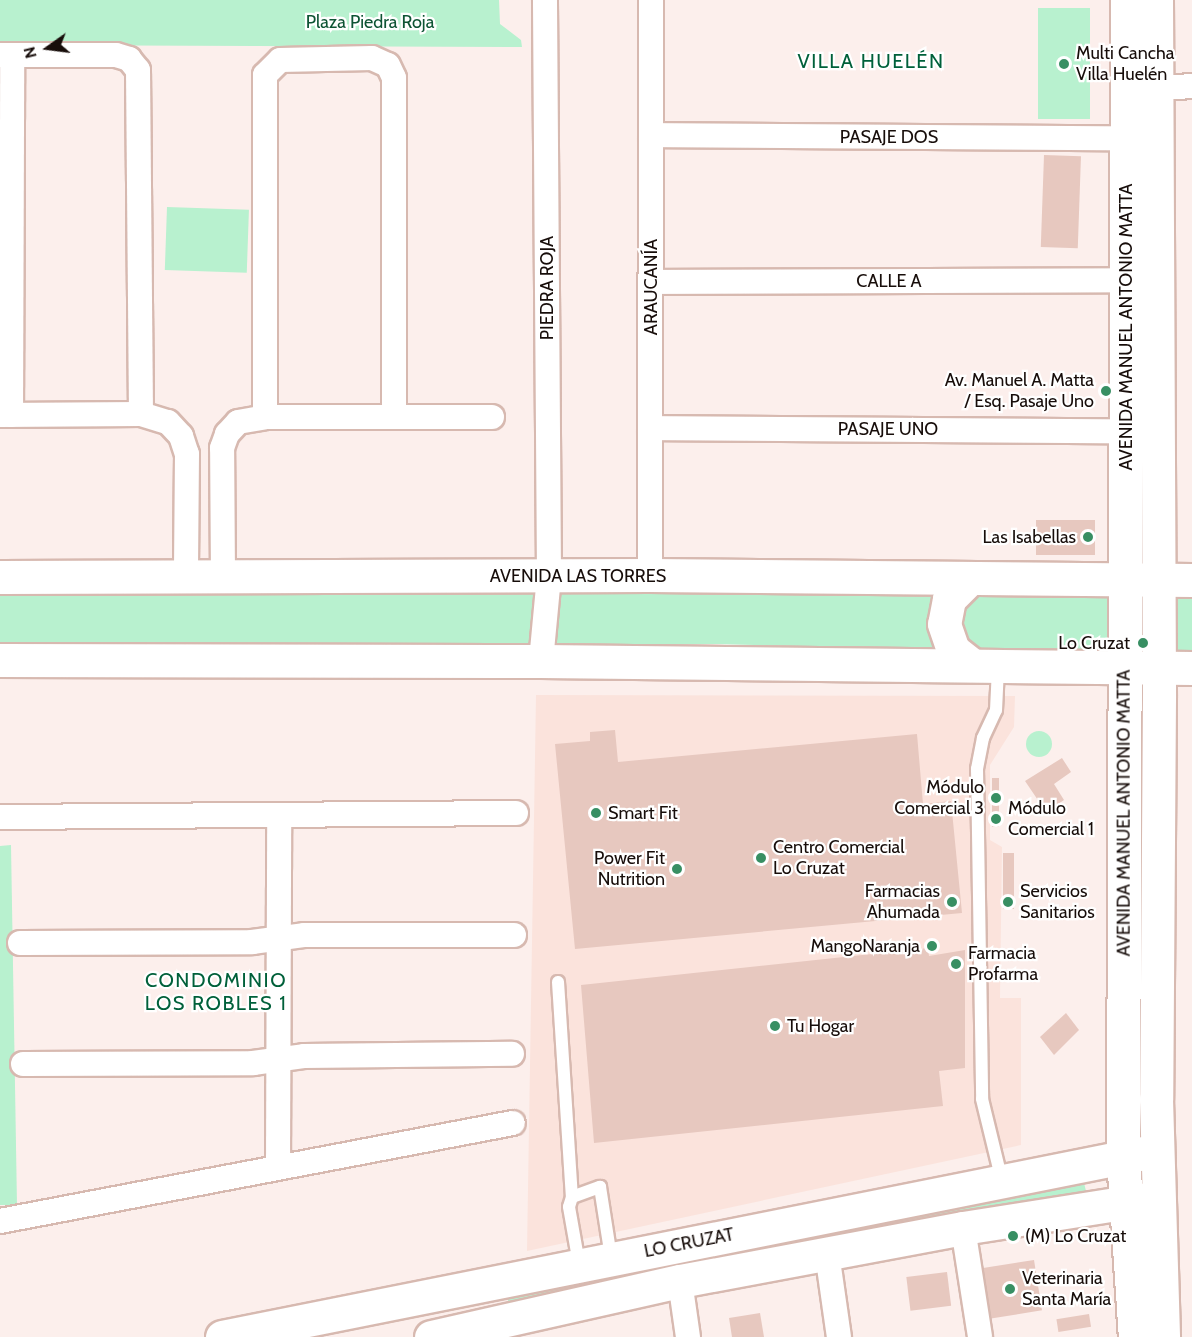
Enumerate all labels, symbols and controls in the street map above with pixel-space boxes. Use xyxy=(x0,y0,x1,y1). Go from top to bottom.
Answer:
park label: Plaza Piedra Roja xyxy=(306,11,434,33)
north arrow xyxy=(18,18,78,78)
place label: Multi Cancha Villa Huelén xyxy=(1076,43,1174,86)
text: N xyxy=(19,45,41,60)
district label: VILLA HUELÉN xyxy=(797,49,945,73)
marker: Multi Cancha Villa Huelén xyxy=(1057,57,1071,71)
street label: PASAJE DOS xyxy=(840,126,938,148)
street label: AVENIDA MANUEL ANTONIO MATTA xyxy=(1115,184,1137,470)
street label: PIEDRA ROJA xyxy=(536,236,558,340)
street label: ARAUCANÍA xyxy=(640,239,662,335)
street label: CALLE A xyxy=(856,270,922,292)
place label: Av. Manuel A. Matta / Esq. Pasaje Uno xyxy=(945,370,1094,412)
marker: Av. Manuel A. Matta / Esq. Pasaje Uno xyxy=(1099,384,1113,398)
street label: PASAJE UNO xyxy=(838,418,938,440)
place label: Las Isabellas xyxy=(983,526,1076,548)
marker: Las Isabellas xyxy=(1081,530,1095,544)
street label: AVENIDA LAS TORRES xyxy=(490,565,666,587)
place label: Lo Cruzat xyxy=(1058,632,1130,654)
marker: Lo Cruzat xyxy=(1134,634,1152,652)
street label: AVENIDA MANUEL ANTONIO MATTA xyxy=(1113,670,1135,956)
place label: Módulo Comercial 3 xyxy=(894,777,984,820)
marker: Módulo Comercial 3 xyxy=(989,791,1003,805)
place label: Módulo Comercial 1 xyxy=(1008,798,1094,840)
place label: Smart Fit xyxy=(608,802,678,824)
marker: Smart Fit xyxy=(589,806,603,820)
marker: Módulo Comercial 1 xyxy=(989,812,1003,826)
place label: Centro Comercial Lo Cruzat xyxy=(773,837,905,880)
place label: Power Fit Nutrition xyxy=(594,848,665,890)
marker: Centro Comercial Lo Cruzat xyxy=(754,851,768,865)
marker: Power Fit Nutrition xyxy=(670,862,684,876)
place label: Farmacias Ahumada xyxy=(865,881,940,924)
place label: Servicios Sanitarios xyxy=(1020,881,1095,924)
marker: Farmacias Ahumada xyxy=(945,895,959,909)
marker: Servicios Sanitarios xyxy=(1001,895,1015,909)
place label: MangoNaranja xyxy=(810,935,920,957)
marker: MangoNaranja xyxy=(925,939,939,953)
place label: Farmacia Profarma xyxy=(968,943,1038,986)
marker: Farmacia Profarma xyxy=(949,957,963,971)
district label: CONDOMINIO LOS ROBLES 1 xyxy=(145,968,287,1015)
place label: Tu Hogar xyxy=(787,1015,854,1037)
marker: Tu Hogar xyxy=(768,1019,782,1033)
street label: LO CRUZAT xyxy=(642,1224,736,1262)
place label: (M) Lo Cruzat xyxy=(1025,1225,1126,1247)
marker: (M) Lo Cruzat xyxy=(1006,1229,1020,1243)
place label: Veterinaria Santa María xyxy=(1022,1268,1111,1310)
marker: Veterinaria Santa María xyxy=(1003,1282,1017,1296)

